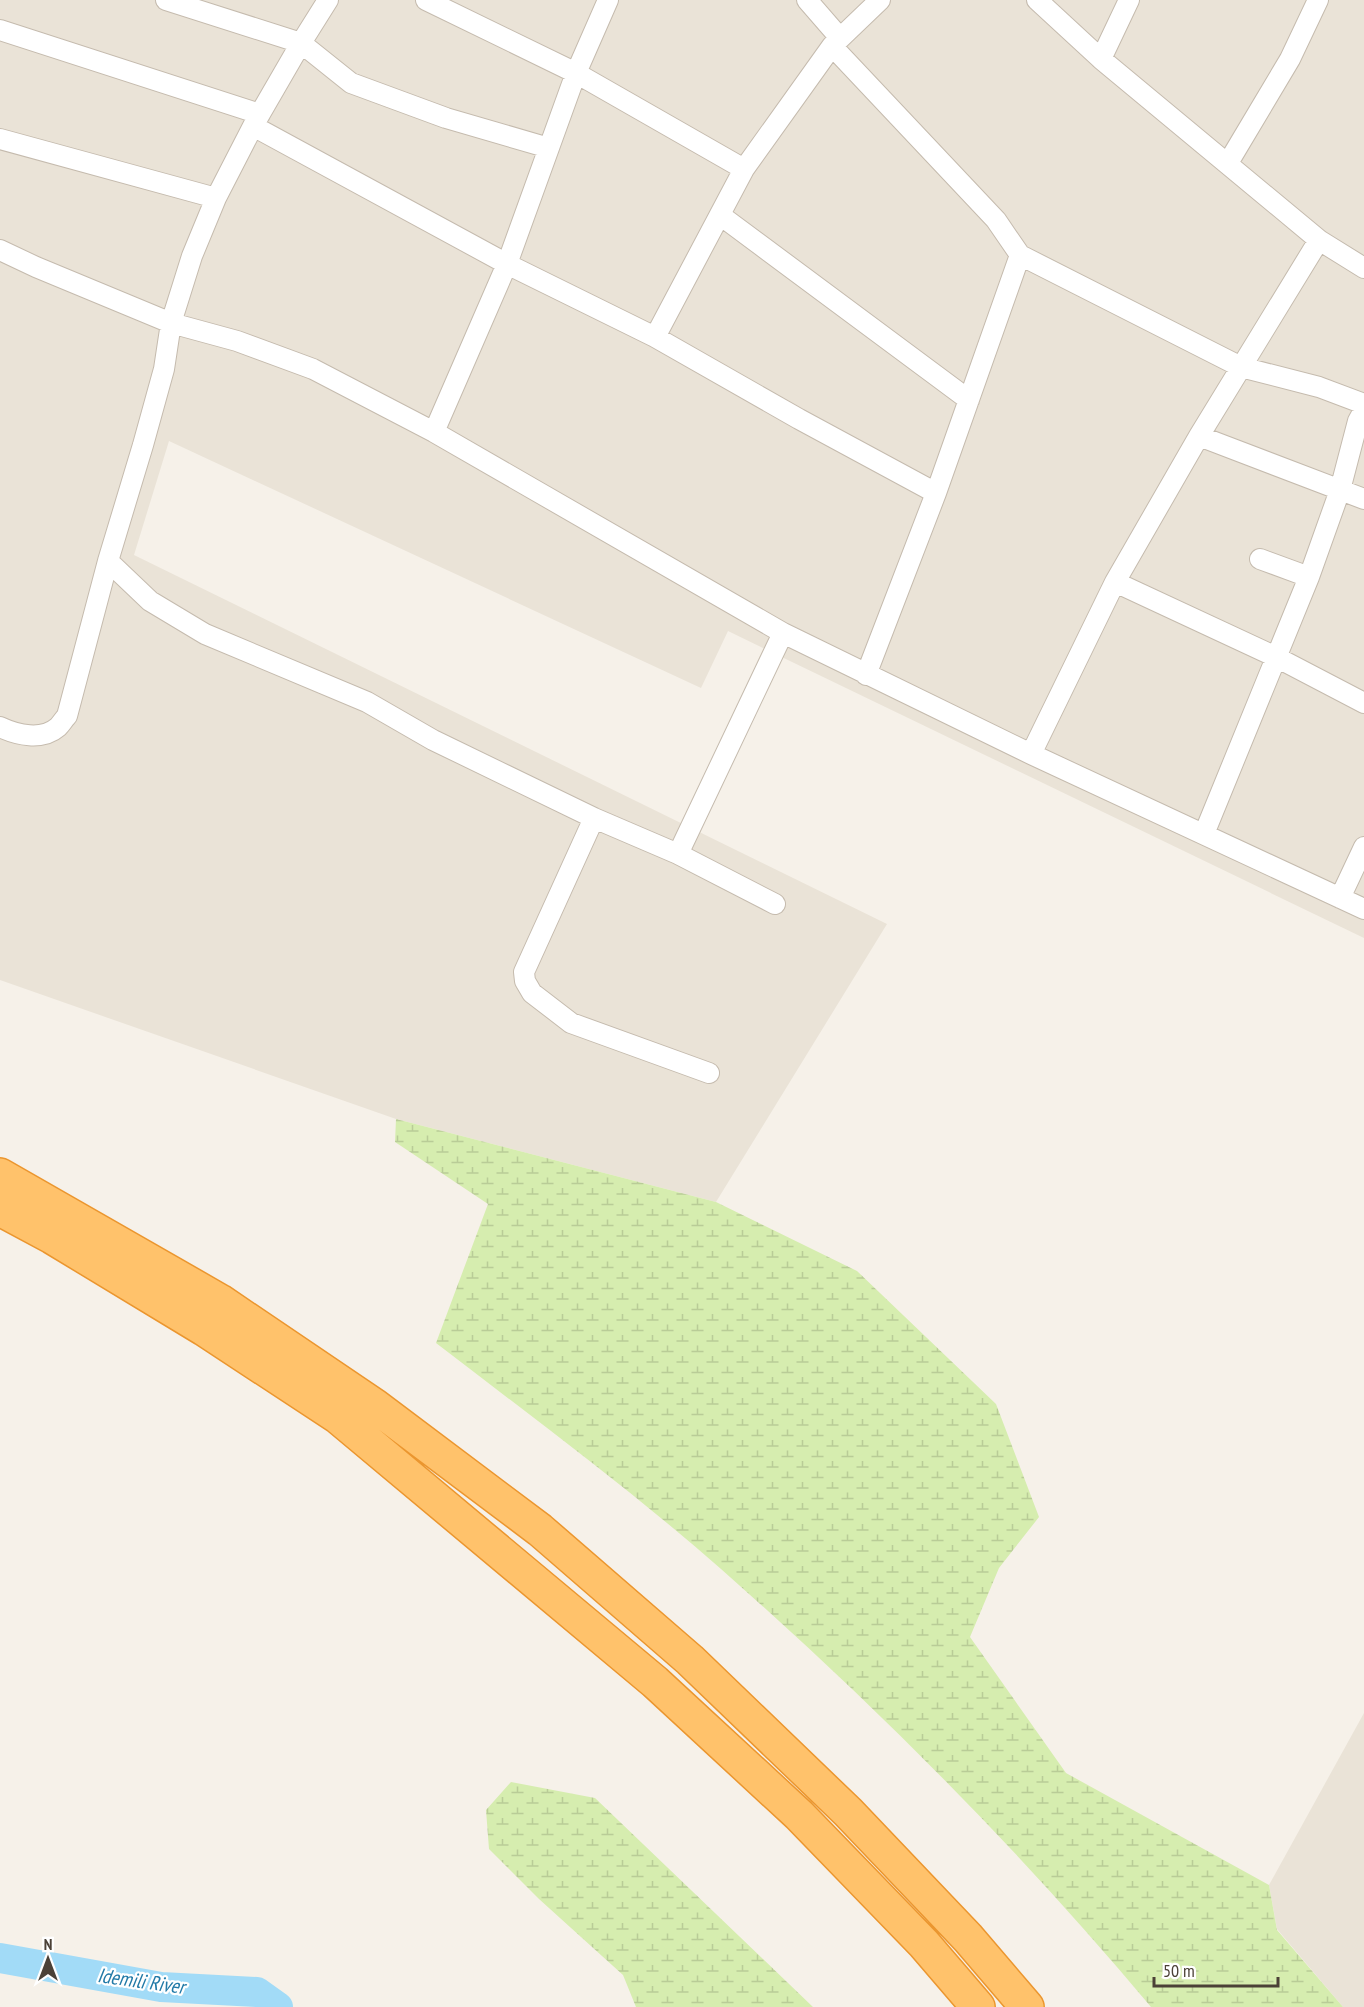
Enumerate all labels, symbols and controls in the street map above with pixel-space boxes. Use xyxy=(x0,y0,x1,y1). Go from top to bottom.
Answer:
north arrow xyxy=(18,1929,78,1989)
text: N xyxy=(44,1934,52,1954)
scale bar xyxy=(1154,1950,1278,1988)
text: 50 m xyxy=(1163,1959,1195,1982)
water label: Idemili River xyxy=(96,1962,189,2000)

